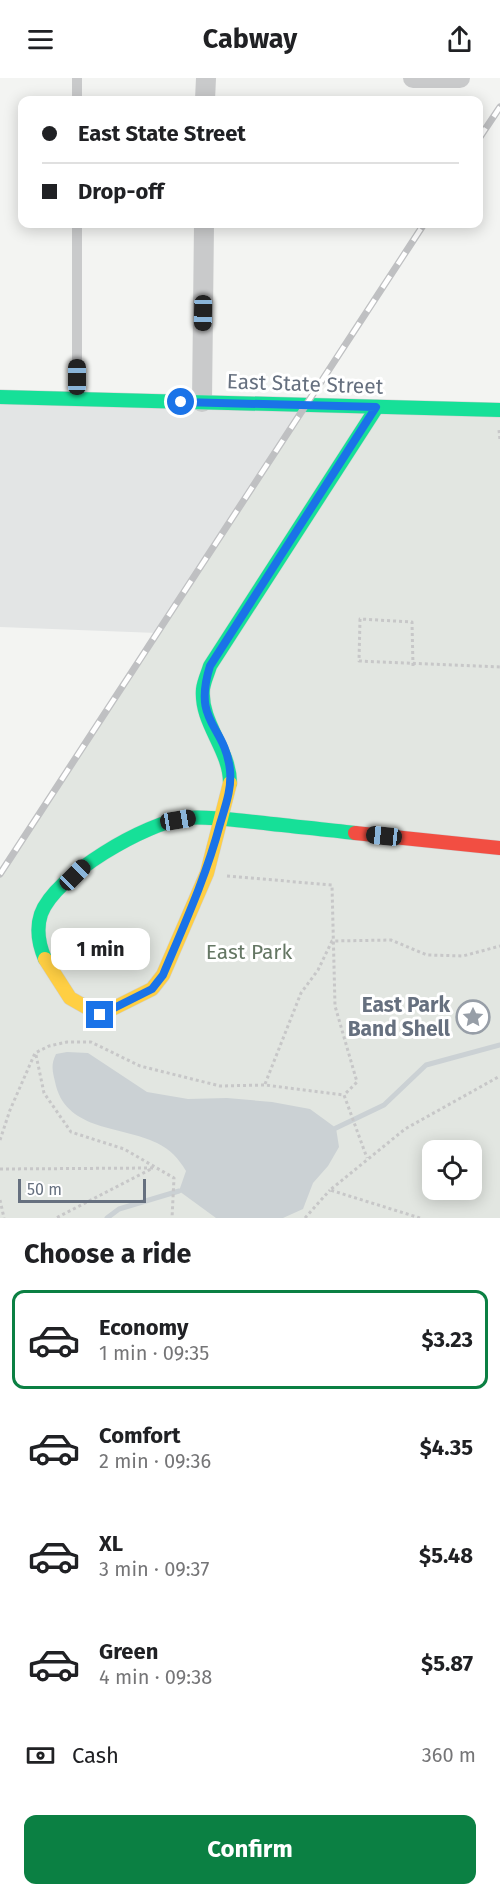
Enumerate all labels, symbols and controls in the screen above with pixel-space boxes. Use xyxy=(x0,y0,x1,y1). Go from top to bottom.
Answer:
icon: menu xyxy=(24,23,57,56)
text: Cabway xyxy=(203,23,297,55)
icon: share xyxy=(443,23,476,56)
text: East State Street xyxy=(78,120,246,147)
text: Drop-off xyxy=(78,178,164,205)
car xyxy=(194,295,212,331)
car xyxy=(68,359,86,395)
street label: East State Street xyxy=(226,368,384,400)
route start xyxy=(167,388,194,415)
car xyxy=(159,808,197,832)
car xyxy=(365,825,403,847)
car xyxy=(56,856,94,894)
callout: 1 min xyxy=(51,928,150,970)
text: 1 min xyxy=(76,937,125,961)
park label: East Park xyxy=(206,939,292,965)
place label: East Park Band Shell xyxy=(348,992,451,1042)
place icon: East Park Band Shell xyxy=(455,999,491,1035)
route end xyxy=(86,1001,113,1028)
map controls xyxy=(422,1140,482,1200)
button: locate xyxy=(422,1140,482,1200)
scale bar xyxy=(18,1176,146,1204)
text: 50 m xyxy=(27,1180,62,1199)
text: Choose a ride xyxy=(24,1238,191,1270)
icon: car xyxy=(27,1313,81,1367)
text: Economy xyxy=(99,1314,188,1341)
text: $3.23 xyxy=(421,1326,473,1353)
text: 1 min · 09:35 xyxy=(99,1341,209,1365)
icon: car xyxy=(27,1421,81,1475)
text: Comfort xyxy=(99,1422,180,1449)
text: $4.35 xyxy=(420,1434,473,1461)
text: 2 min · 09:36 xyxy=(99,1449,211,1473)
icon: car xyxy=(27,1529,81,1583)
text: XL xyxy=(99,1530,123,1557)
text: $5.48 xyxy=(419,1542,473,1569)
text: 3 min · 09:37 xyxy=(99,1557,209,1581)
icon: car xyxy=(27,1637,81,1691)
text: Green xyxy=(99,1638,158,1665)
text: $5.87 xyxy=(421,1650,473,1677)
text: 4 min · 09:38 xyxy=(99,1665,212,1689)
icon: cash xyxy=(24,1739,57,1772)
text: Cash xyxy=(72,1742,119,1769)
text: 360 m xyxy=(422,1743,476,1767)
button: Confirm xyxy=(24,1815,476,1884)

